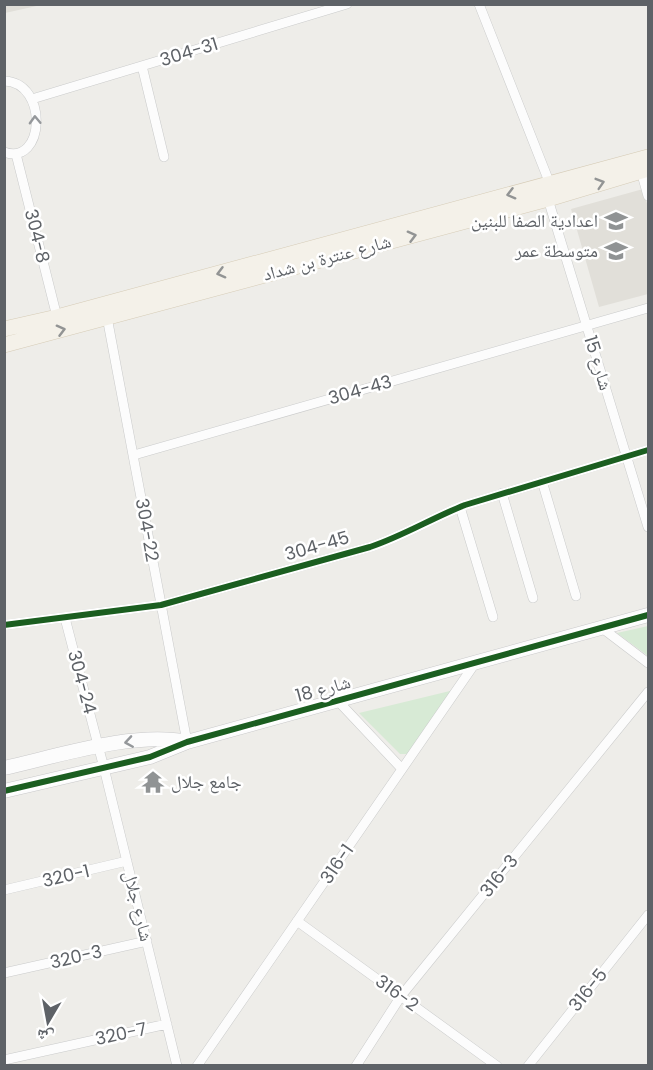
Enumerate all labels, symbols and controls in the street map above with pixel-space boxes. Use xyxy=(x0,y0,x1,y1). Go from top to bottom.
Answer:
street label: 304-31 xyxy=(157,31,221,72)
one-way arrow xyxy=(29,115,42,124)
one-way arrow xyxy=(594,178,605,191)
one-way arrow xyxy=(506,187,516,200)
street label: 304-8 xyxy=(19,206,56,265)
place label: اعدادية الصفا للبنين xyxy=(471,208,598,233)
school or university icon: اعدادية الصفا للبنين xyxy=(603,208,629,234)
street label: شارع عنترة بن شداد xyxy=(260,228,394,287)
one-way arrow xyxy=(406,231,417,243)
place label: متوسطة عمر xyxy=(514,238,598,263)
school or university icon: متوسطة عمر xyxy=(603,238,629,264)
one-way arrow xyxy=(217,265,227,278)
one-way arrow xyxy=(56,324,66,337)
street label: شارع 15 xyxy=(578,332,619,393)
street label: 304-43 xyxy=(325,369,395,411)
street label: 304-22 xyxy=(130,496,165,564)
street label: 304-45 xyxy=(282,524,352,567)
street label: 304-24 xyxy=(62,647,103,716)
street label: شارع 18 xyxy=(293,669,353,708)
one-way arrow xyxy=(124,735,134,748)
temple icon: جامع جلال xyxy=(140,769,166,795)
place label: جامع جلال xyxy=(171,769,242,794)
street label: 316-1 xyxy=(314,839,359,889)
street label: 316-3 xyxy=(474,849,524,902)
street label: 320-1 xyxy=(40,858,92,893)
street label: شارع جلال xyxy=(118,868,159,944)
street label: 320-3 xyxy=(47,938,104,975)
street label: 316-5 xyxy=(562,963,613,1017)
street label: 316-2 xyxy=(371,968,424,1017)
north arrow xyxy=(18,992,78,1052)
street label: 320-7 xyxy=(93,1016,149,1051)
text: ش xyxy=(35,1023,56,1049)

